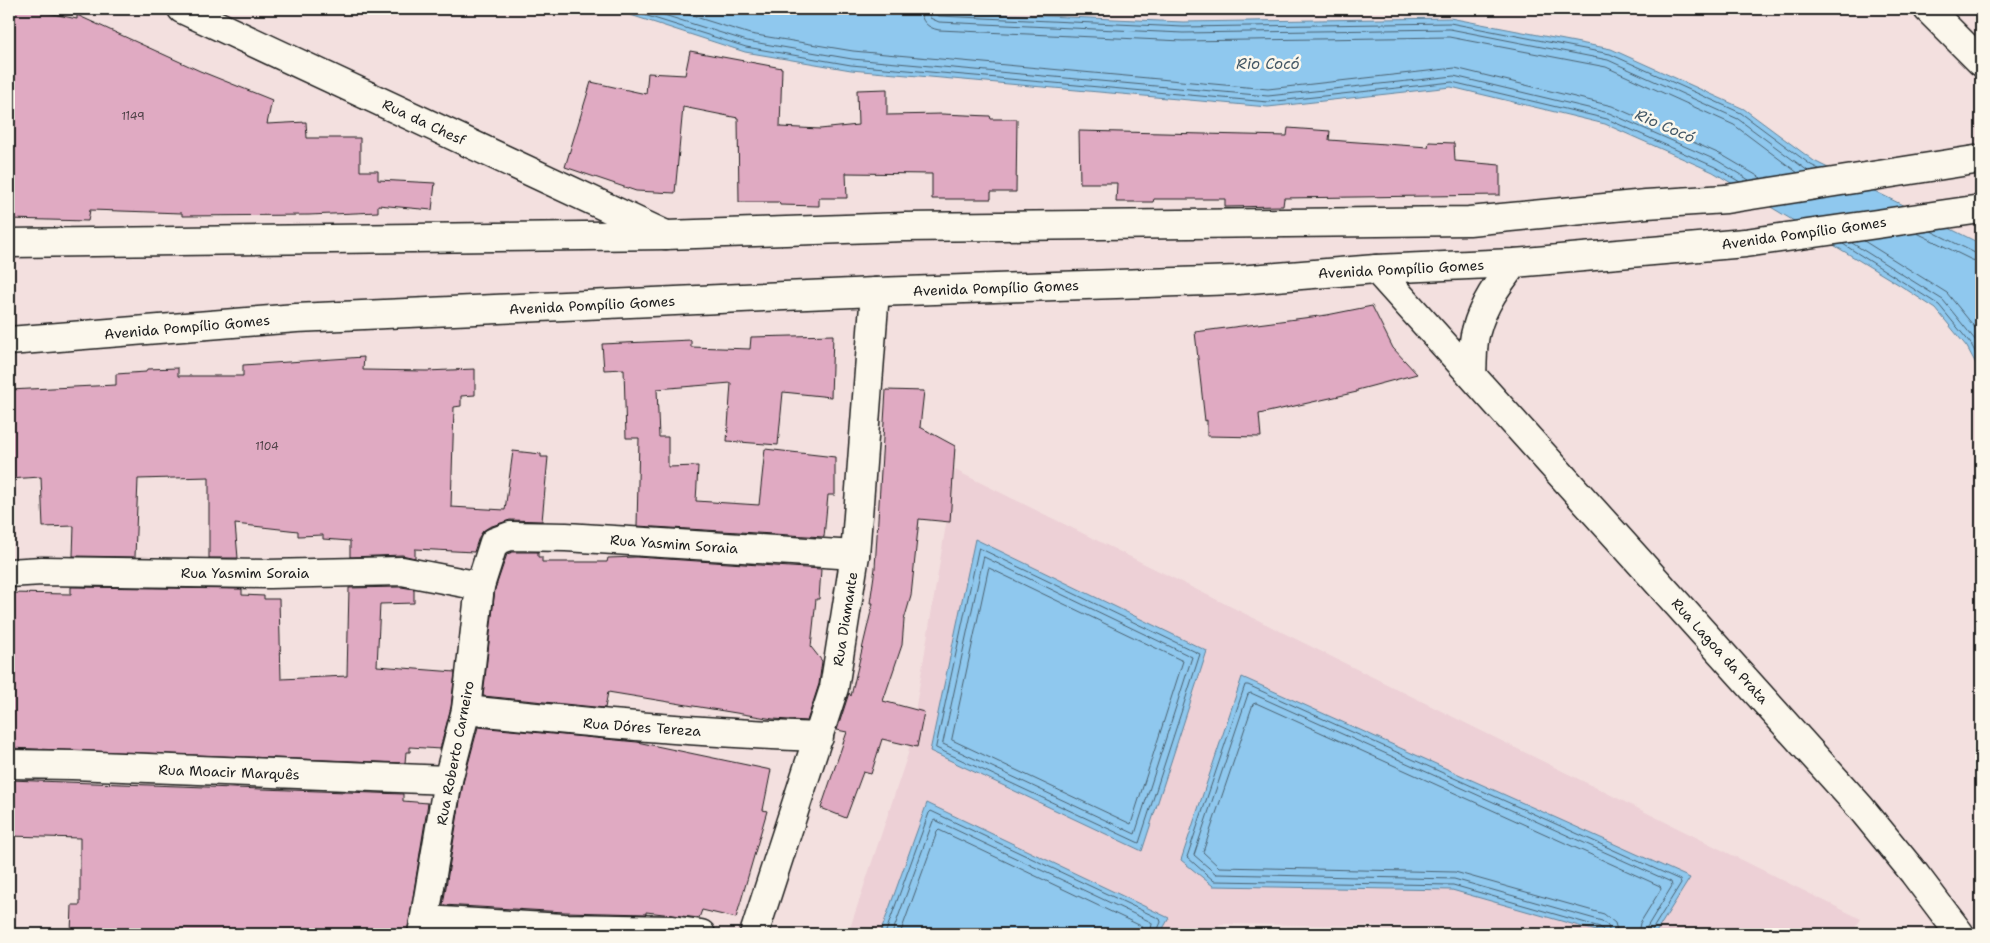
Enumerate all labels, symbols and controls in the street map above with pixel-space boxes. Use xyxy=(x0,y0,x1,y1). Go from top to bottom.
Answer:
water label: Rio Cocó xyxy=(1236,54,1300,74)
street label: Rua da Chesf xyxy=(380,95,469,149)
water label: Rio Cocó xyxy=(1632,104,1698,148)
house number: 1149 xyxy=(121,109,145,124)
street label: Avenida Pompílio Gomes xyxy=(1720,213,1888,253)
street label: Avenida Pompílio Gomes xyxy=(1317,256,1485,282)
street label: Avenida Pompílio Gomes xyxy=(913,276,1079,300)
street label: Avenida Pompílio Gomes xyxy=(508,292,676,318)
street label: Avenida Pompílio Gomes xyxy=(103,311,271,343)
house number: 1104 xyxy=(255,439,279,454)
street label: Rua Yasmim Soraia xyxy=(609,531,739,557)
street label: Rua Yasmim Soraia xyxy=(181,564,309,582)
street label: Rua Diamante xyxy=(829,570,861,667)
street label: Rua Lagoa da Prata xyxy=(1668,594,1772,708)
street label: Rua Roberto Carneiro xyxy=(432,679,478,827)
street label: Rua Dóres Tereza xyxy=(582,714,702,740)
street label: Rua Moacir Marquês xyxy=(158,761,300,783)

